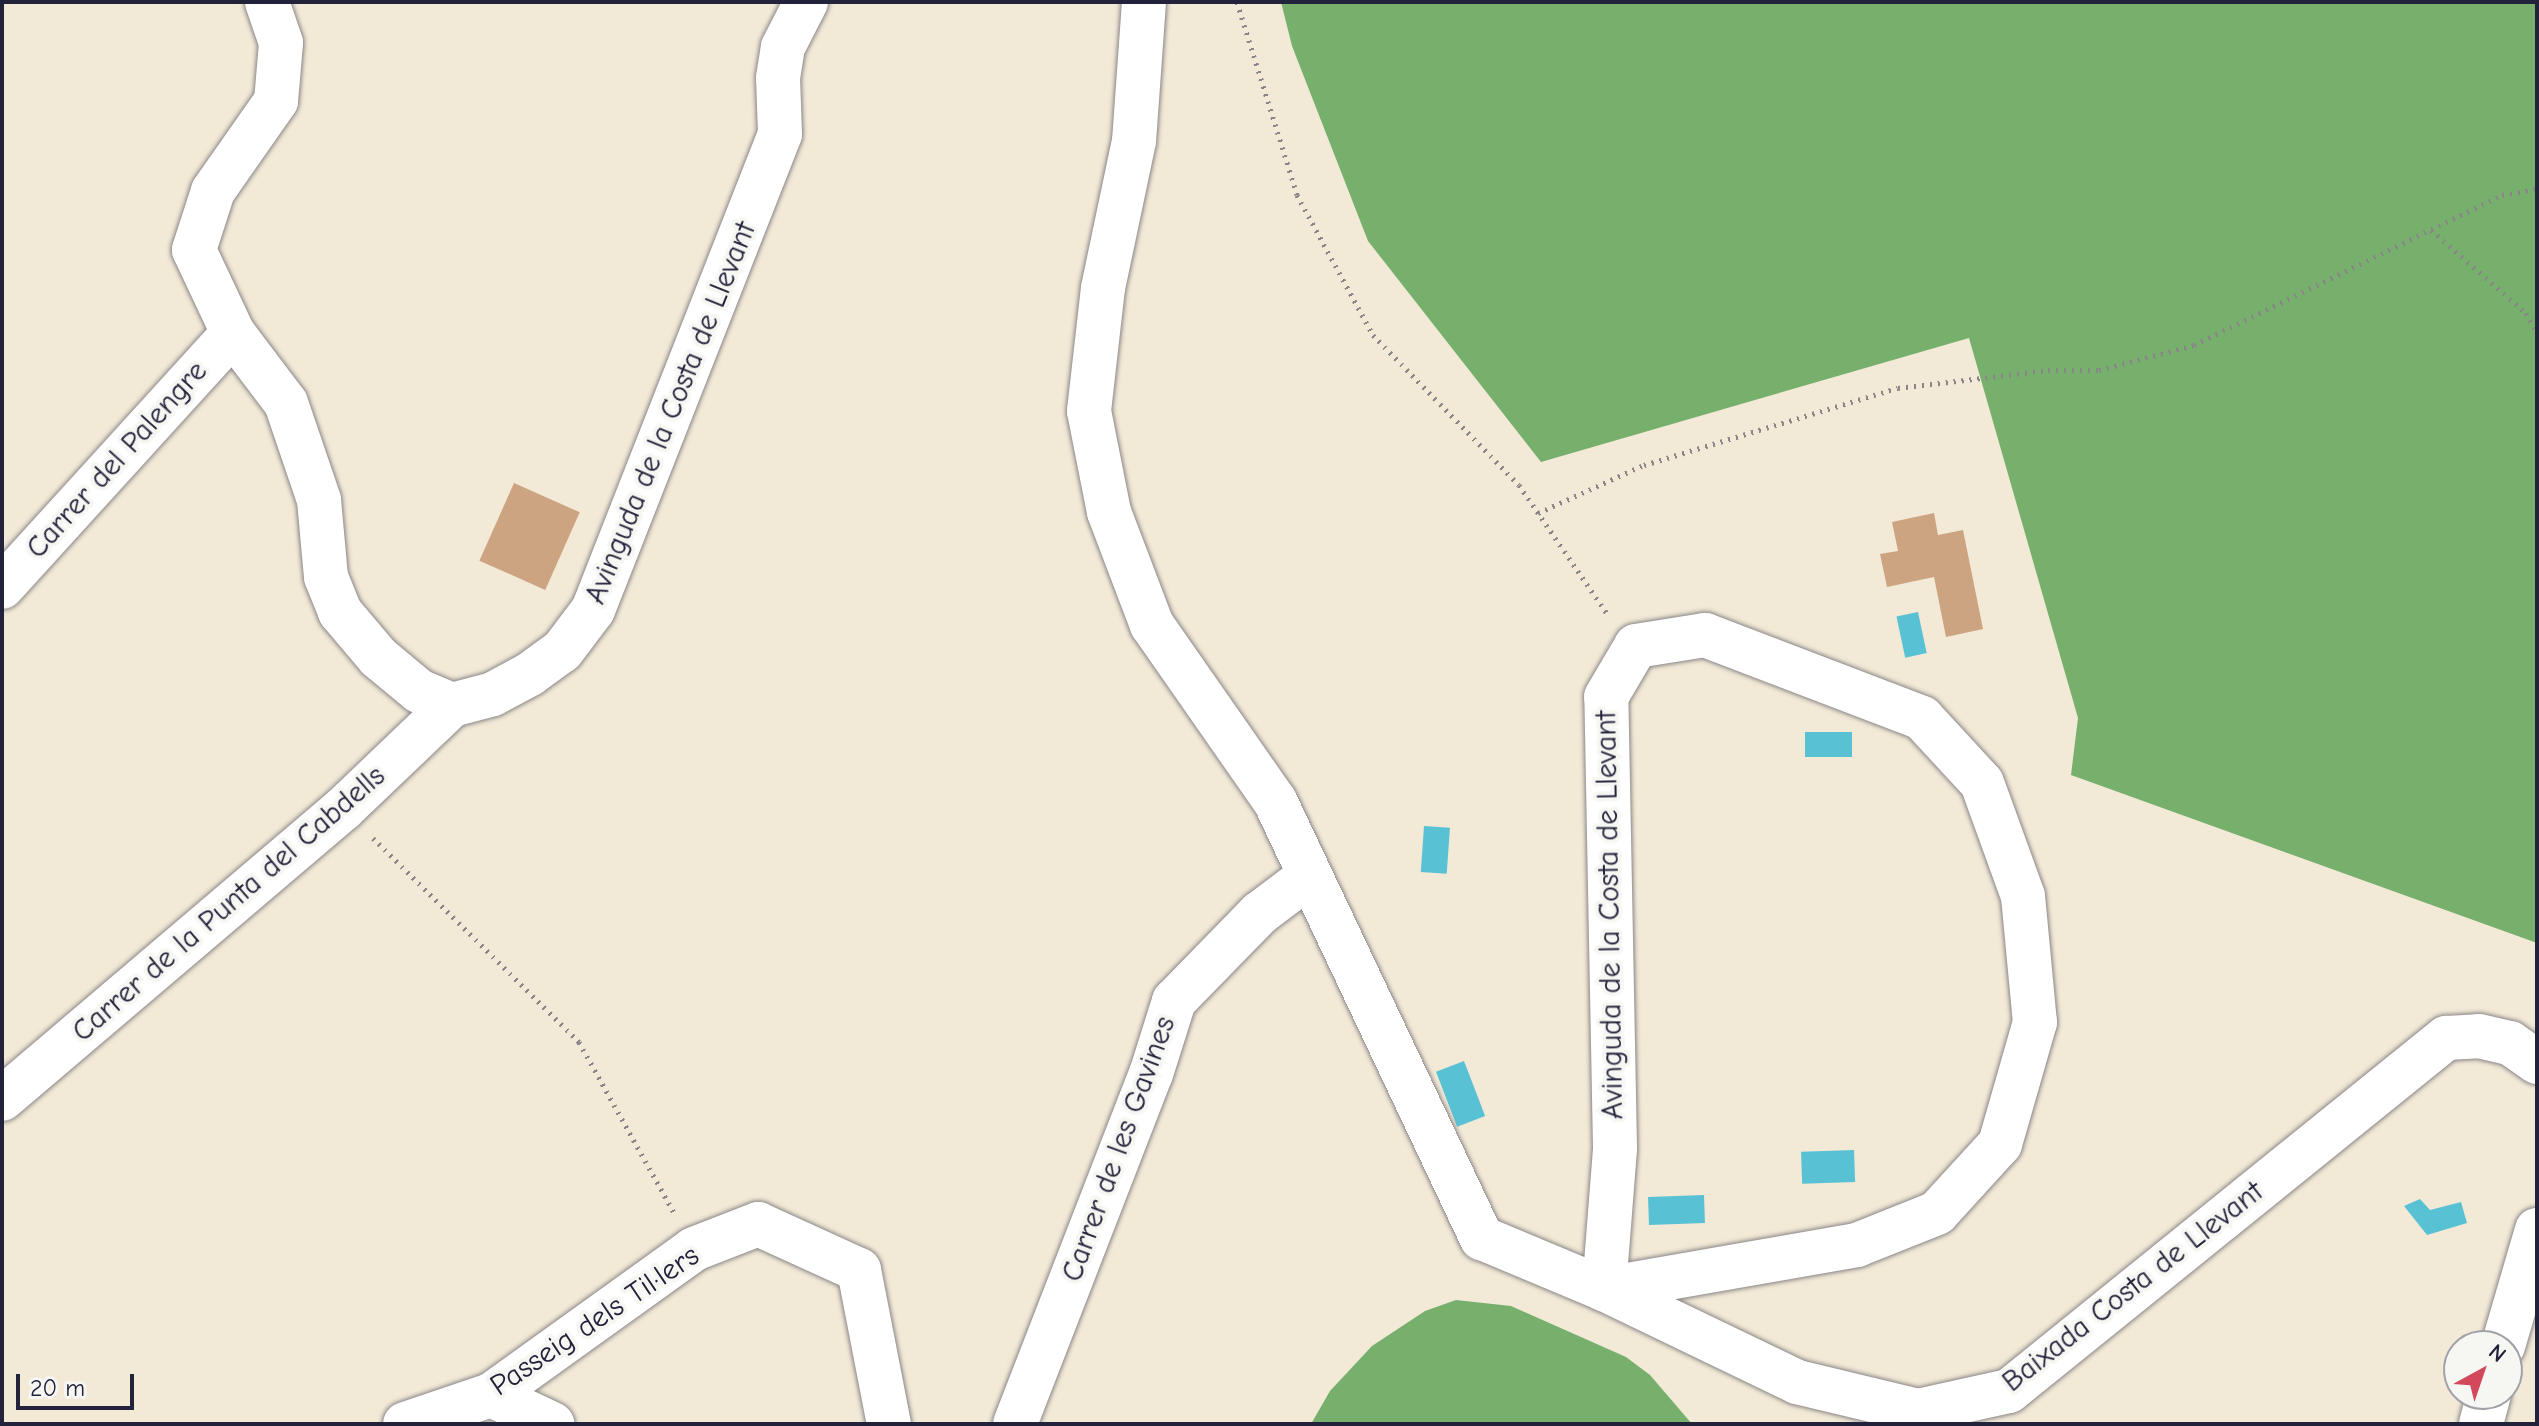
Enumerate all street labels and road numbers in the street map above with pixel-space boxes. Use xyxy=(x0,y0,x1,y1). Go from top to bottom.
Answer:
street label: Avinguda de la Costa de Llevant xyxy=(578,217,764,609)
street label: Carrer del Palengre xyxy=(19,354,215,566)
street label: Avinguda de la Costa de Llevant xyxy=(1588,710,1632,1120)
street label: Carrer de la Punta del Cabdells xyxy=(65,758,393,1050)
street label: Carrer de les Gavines xyxy=(1054,1011,1184,1287)
street label: Baixada Costa de Llevant xyxy=(1995,1174,2271,1400)
street label: Passeig dels Til·lers xyxy=(484,1238,706,1404)

